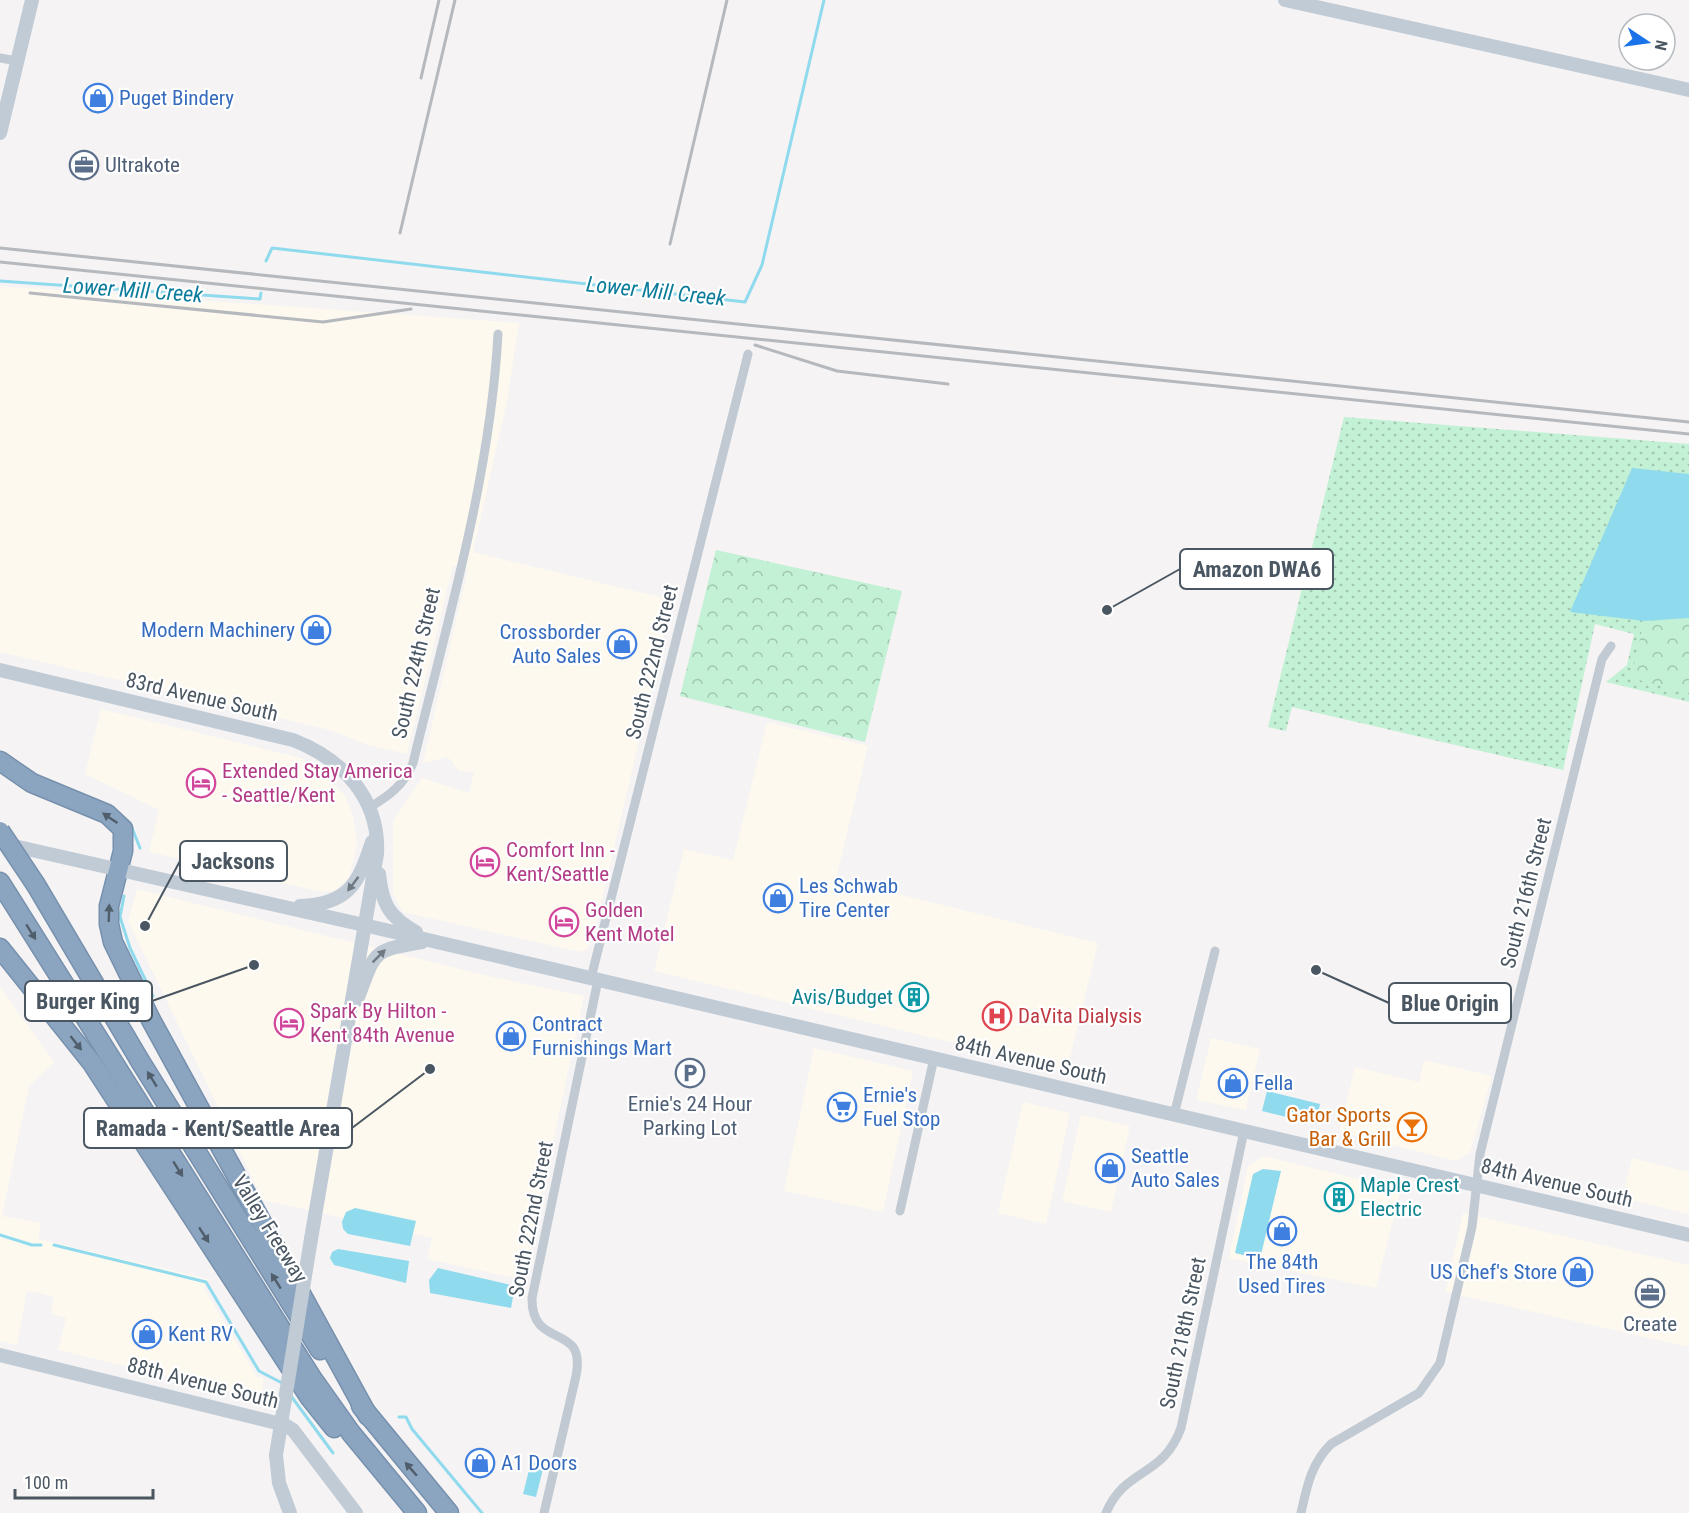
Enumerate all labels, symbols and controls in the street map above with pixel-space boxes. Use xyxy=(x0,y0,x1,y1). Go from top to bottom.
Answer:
north arrow xyxy=(1617,12,1677,72)
text: N xyxy=(1651,38,1671,52)
shop icon: Puget Bindery xyxy=(82,82,114,114)
place label: Puget Bindery xyxy=(119,86,234,110)
office icon: Ultrakote xyxy=(68,149,100,181)
place label: Ultrakote xyxy=(105,153,180,177)
water label: Lower Mill Creek xyxy=(585,271,727,311)
water label: Lower Mill Creek xyxy=(62,273,204,307)
callout: Amazon DWA6 xyxy=(1180,549,1333,589)
text: Amazon DWA6 xyxy=(1193,557,1321,582)
street label: South 222nd Street xyxy=(621,582,683,742)
street label: South 224th Street xyxy=(387,585,445,741)
shop icon: Modern Machinery xyxy=(300,614,332,646)
place label: Modern Machinery xyxy=(141,618,295,642)
place label: Crossborder Auto Sales xyxy=(499,620,601,668)
shop icon: Crossborder Auto Sales xyxy=(606,628,638,660)
street label: 83rd Avenue South xyxy=(124,668,280,726)
place label: Extended Stay America - Seattle/Kent xyxy=(222,759,413,807)
hotel icon: Extended Stay America - Seattle/Kent xyxy=(185,767,217,799)
one-way arrow xyxy=(103,812,119,824)
street label: South 216th Street xyxy=(1496,815,1556,971)
place label: Comfort Inn - Kent/Seattle xyxy=(506,838,615,886)
callout: Jacksons xyxy=(180,841,287,881)
hotel icon: Comfort Inn - Kent/Seattle xyxy=(469,846,501,878)
text: Jacksons xyxy=(191,849,275,874)
place label: Les Schwab Tire Center xyxy=(799,874,898,922)
one-way arrow xyxy=(347,876,360,892)
shop icon: Les Schwab Tire Center xyxy=(762,882,794,914)
place label: Golden Kent Motel xyxy=(585,898,675,946)
one-way arrow xyxy=(104,903,113,922)
hotel icon: Golden Kent Motel xyxy=(548,906,580,938)
one-way arrow xyxy=(25,924,36,940)
one-way arrow xyxy=(371,949,385,963)
callout: Burger King xyxy=(25,981,152,1021)
building icon: Avis/Budget xyxy=(898,981,930,1013)
callout: Blue Origin xyxy=(1389,983,1511,1023)
place label: Avis/Budget xyxy=(792,985,893,1009)
text: Burger King xyxy=(36,989,140,1014)
text: Blue Origin xyxy=(1401,991,1499,1016)
place label: Spark By Hilton - Kent 84th Avenue xyxy=(310,999,455,1047)
hospital icon: DaVita Dialysis xyxy=(981,1000,1013,1032)
place label: DaVita Dialysis xyxy=(1018,1004,1142,1028)
hotel icon: Spark By Hilton - Kent 84th Avenue xyxy=(273,1007,305,1039)
place label: Contract Furnishings Mart xyxy=(532,1012,672,1060)
shop icon: Contract Furnishings Mart xyxy=(495,1020,527,1052)
street label: 84th Avenue South xyxy=(953,1031,1109,1089)
one-way arrow xyxy=(70,1034,82,1050)
parking icon: Ernie's 24 Hour Parking Lot xyxy=(674,1057,706,1089)
shop icon: Fella xyxy=(1217,1067,1249,1099)
one-way arrow xyxy=(146,1071,157,1087)
place label: Fella xyxy=(1254,1071,1293,1095)
place label: Ernie's Fuel Stop xyxy=(863,1083,940,1131)
supermarket icon: Ernie's Fuel Stop xyxy=(826,1091,858,1123)
place label: Ernie's 24 Hour Parking Lot xyxy=(628,1092,752,1140)
place label: Gator Sports Bar & Grill xyxy=(1286,1103,1391,1151)
callout: Ramada - Kent/Seattle Area xyxy=(84,1108,352,1148)
bar icon: Gator Sports Bar & Grill xyxy=(1396,1111,1428,1143)
text: Ramada - Kent/Seattle Area xyxy=(96,1116,340,1141)
street label: South 222nd Street xyxy=(504,1139,558,1299)
place label: Seattle Auto Sales xyxy=(1131,1144,1220,1192)
shop icon: Seattle Auto Sales xyxy=(1094,1152,1126,1184)
street label: 84th Avenue South xyxy=(1479,1154,1635,1212)
one-way arrow xyxy=(173,1161,184,1177)
street label: Valley Freeway xyxy=(227,1171,313,1287)
place label: Maple Crest Electric xyxy=(1360,1173,1460,1221)
building icon: Maple Crest Electric xyxy=(1323,1181,1355,1213)
shop icon: The 84th Used Tires xyxy=(1266,1215,1298,1247)
one-way arrow xyxy=(199,1227,210,1243)
place label: The 84th Used Tires xyxy=(1238,1250,1326,1298)
street label: South 218th Street xyxy=(1155,1255,1211,1411)
shop icon: US Chef's Store xyxy=(1562,1256,1594,1288)
place label: US Chef's Store xyxy=(1430,1260,1557,1284)
one-way arrow xyxy=(270,1273,281,1289)
office icon: Create xyxy=(1634,1277,1666,1309)
place label: Create xyxy=(1623,1312,1677,1336)
shop icon: Kent RV xyxy=(131,1318,163,1350)
place label: Kent RV xyxy=(168,1322,233,1346)
street label: 88th Avenue South xyxy=(125,1353,281,1413)
shop icon: A1 Doors xyxy=(464,1447,496,1479)
place label: A1 Doors xyxy=(501,1451,577,1475)
scale bar xyxy=(15,1462,153,1500)
one-way arrow xyxy=(405,1462,418,1477)
text: 100 m xyxy=(24,1472,68,1493)

